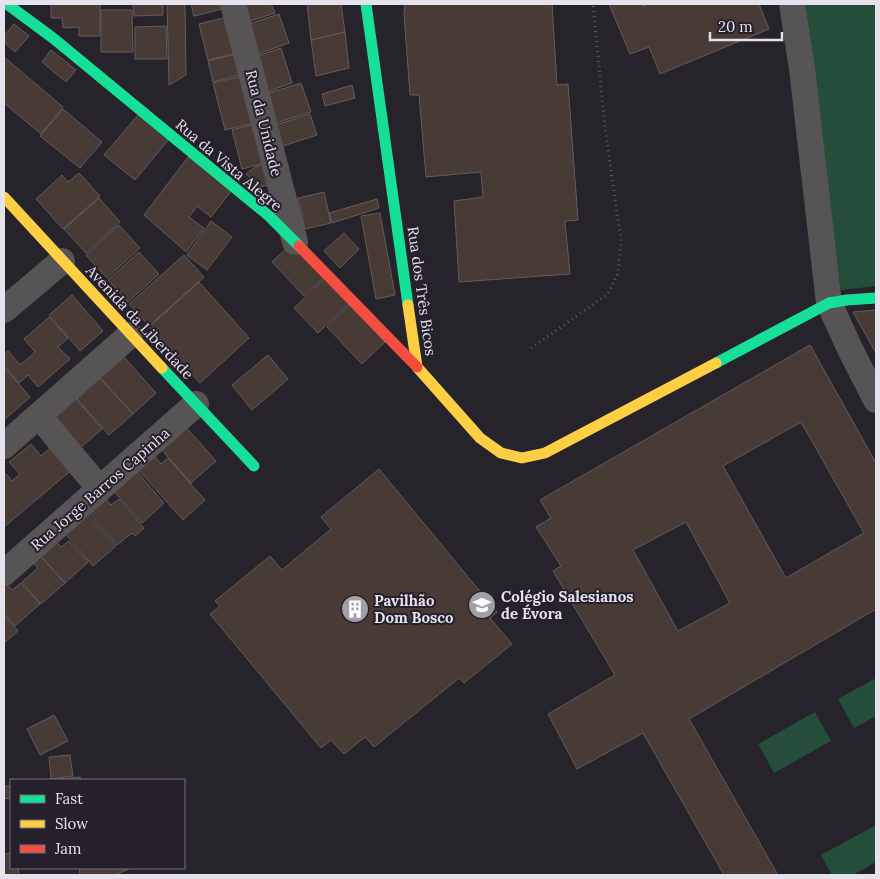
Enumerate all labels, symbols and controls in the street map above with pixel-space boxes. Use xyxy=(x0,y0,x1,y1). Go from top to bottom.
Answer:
scale bar xyxy=(710,10,782,42)
text: 20 m xyxy=(718,17,753,36)
street label: Rua da Unidade xyxy=(242,68,286,178)
street label: Rua da Vista Alegre xyxy=(172,115,286,215)
street label: Rua dos Três Bicos xyxy=(404,225,440,357)
street label: Avenida da Liberdade xyxy=(81,260,198,383)
street label: Rua Jorge Barros Capinha xyxy=(27,423,174,555)
place label: Colégio Salesianos de Évora xyxy=(501,587,633,623)
school or university icon: Colégio Salesianos de Évora xyxy=(467,590,497,620)
place label: Pavilhão Dom Bosco xyxy=(374,591,454,627)
building icon: Pavilhão Dom Bosco xyxy=(340,594,370,624)
legend xyxy=(10,779,185,869)
text: Fast xyxy=(55,789,83,808)
text: Slow xyxy=(55,814,88,833)
text: Jam xyxy=(54,839,82,858)

